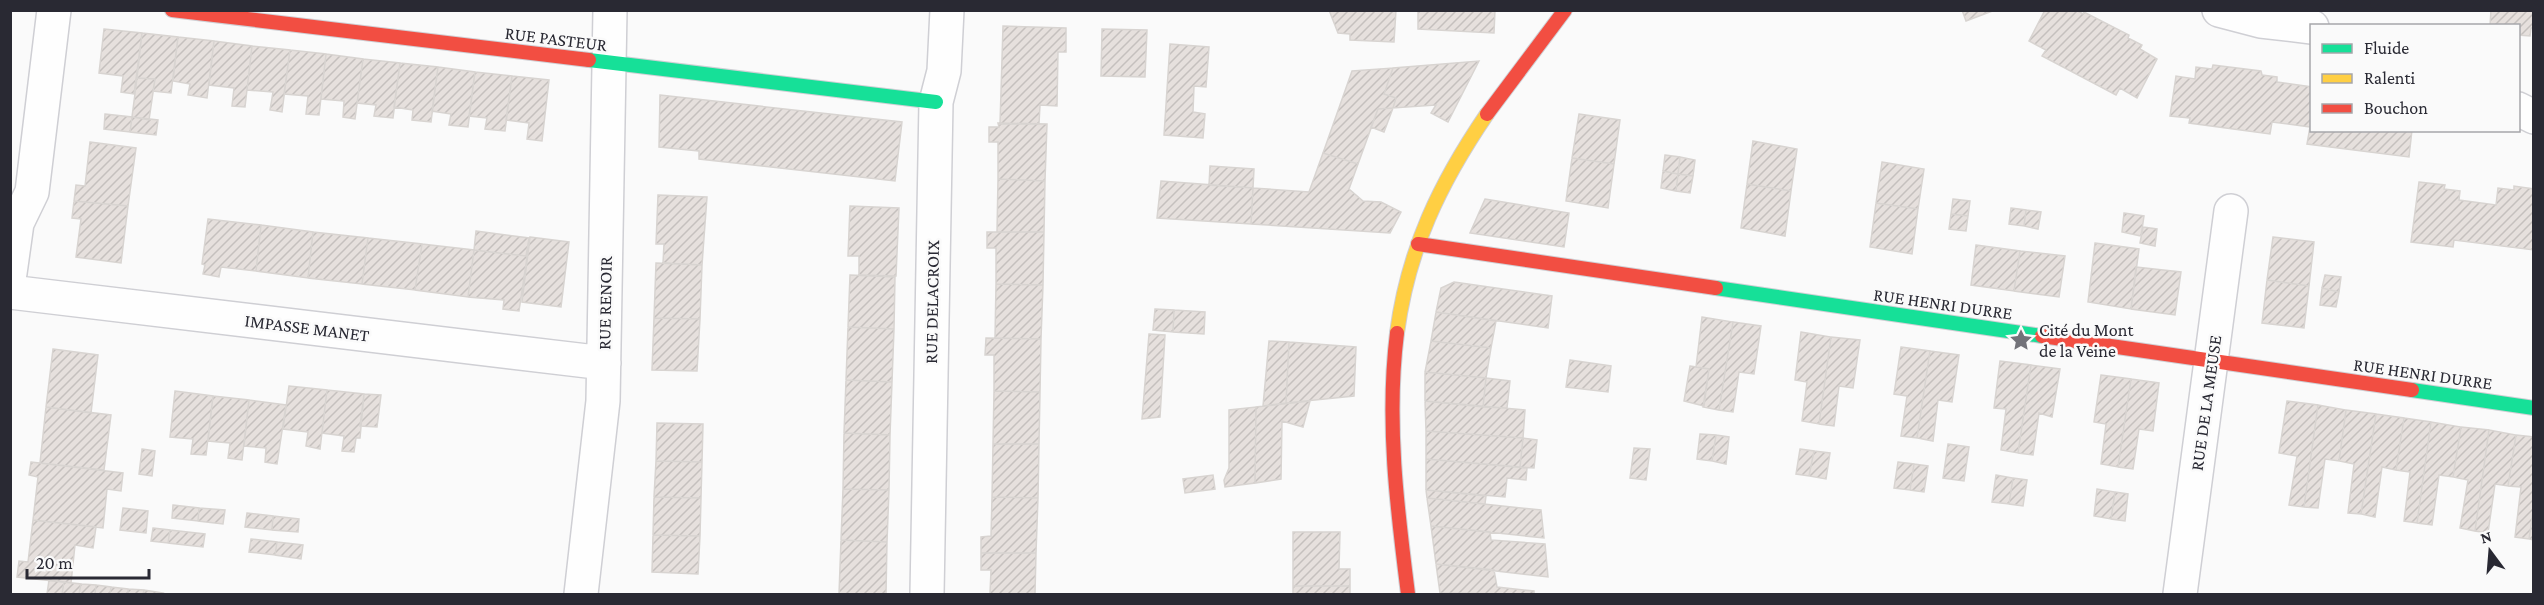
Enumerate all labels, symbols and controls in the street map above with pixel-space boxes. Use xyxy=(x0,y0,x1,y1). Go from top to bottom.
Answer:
street label: RUE PASTEUR xyxy=(504,23,609,55)
legend xyxy=(2310,24,2520,132)
text: Fluide xyxy=(2364,38,2409,58)
text: Ralenti xyxy=(2364,68,2415,88)
text: Bouchon xyxy=(2364,98,2428,118)
street label: RUE DELACROIX xyxy=(921,239,943,364)
street label: RUE RENOIR xyxy=(594,255,616,350)
street label: RUE HENRI DURRE xyxy=(1872,284,2014,324)
street label: IMPASSE MANET xyxy=(243,310,371,346)
place label: Cité du Mont de la Veine xyxy=(2039,320,2134,361)
place icon: Cité du Mont de la Veine xyxy=(2008,327,2034,353)
street label: RUE DE LA MEUSE xyxy=(2187,334,2225,472)
street label: RUE HENRI DURRE xyxy=(2352,354,2494,394)
north arrow xyxy=(2460,521,2520,581)
text: N xyxy=(2478,527,2494,547)
scale bar xyxy=(27,542,148,580)
text: 20 m xyxy=(36,553,73,573)

